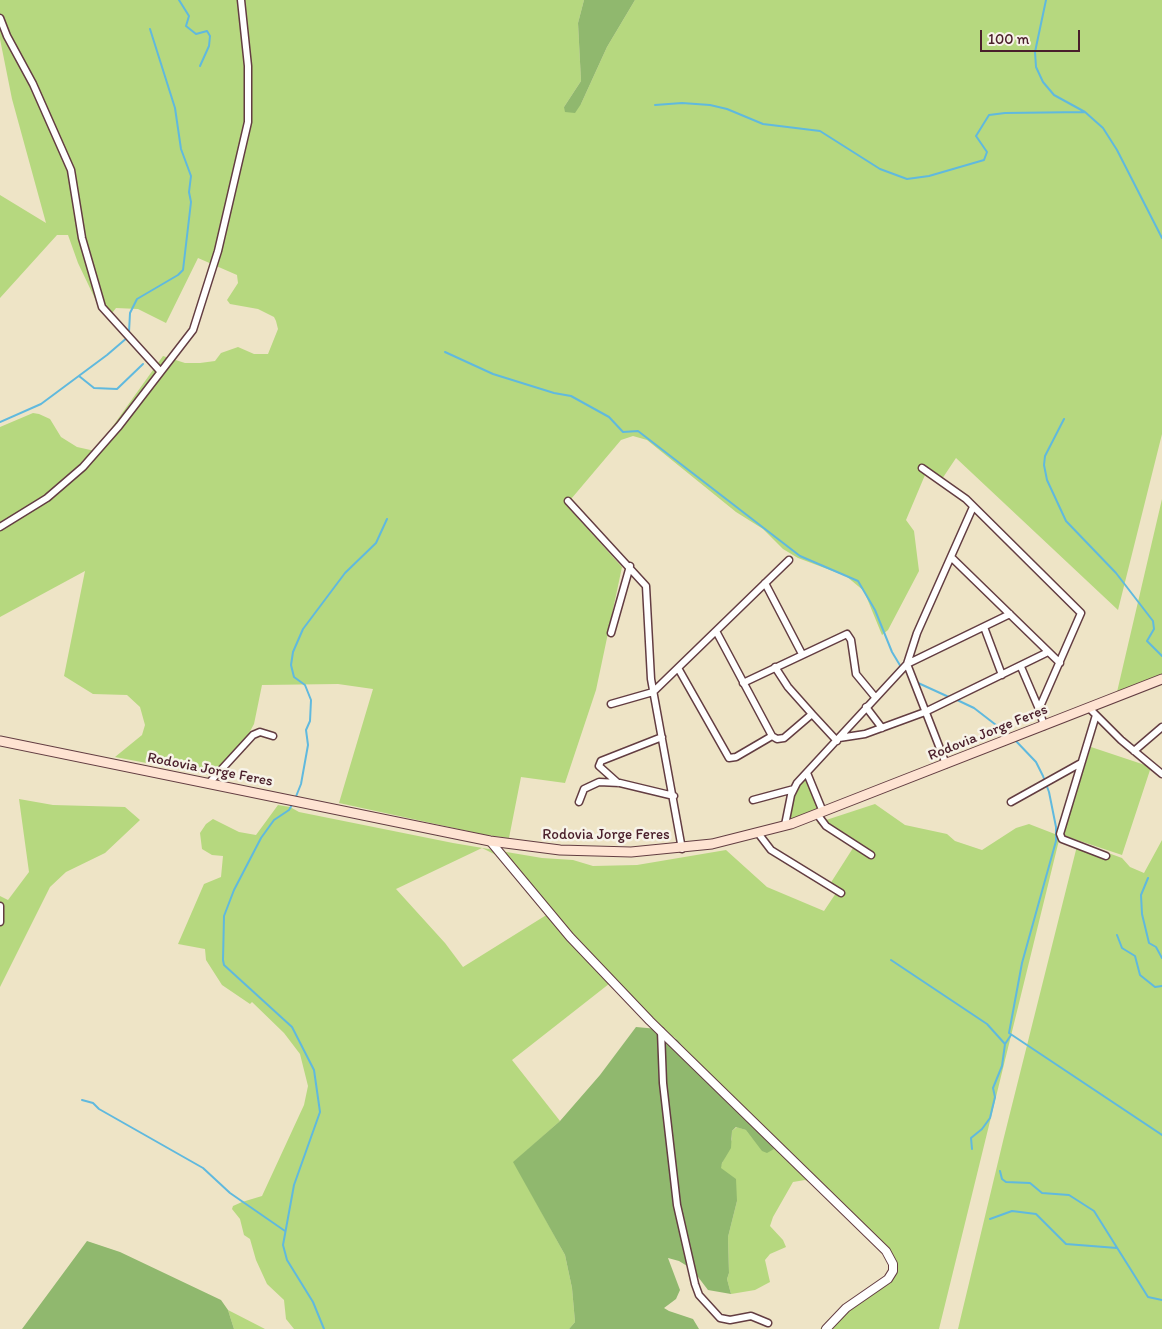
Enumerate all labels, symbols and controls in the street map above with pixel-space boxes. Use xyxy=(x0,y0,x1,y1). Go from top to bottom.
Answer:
scale bar xyxy=(982,20,1082,52)
text: 100 m xyxy=(988,30,1029,48)
street label: Rodovia Jorge Feres xyxy=(926,701,1050,765)
street label: Rodovia Jorge Feres xyxy=(146,749,274,791)
street label: Rodovia Jorge Feres xyxy=(542,826,670,844)

